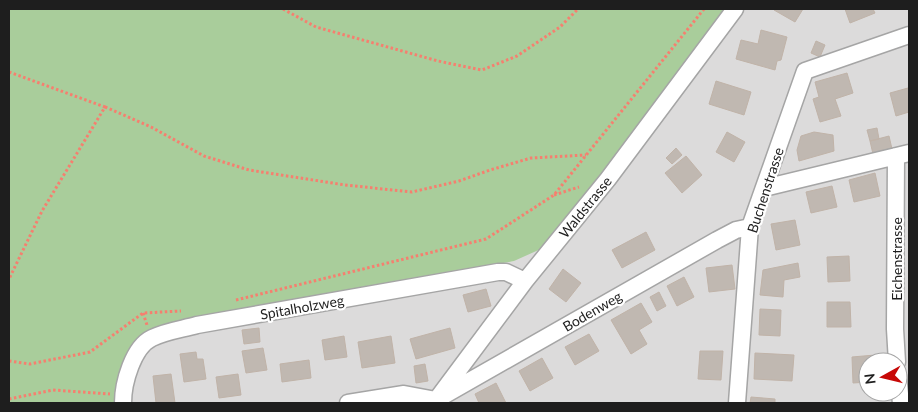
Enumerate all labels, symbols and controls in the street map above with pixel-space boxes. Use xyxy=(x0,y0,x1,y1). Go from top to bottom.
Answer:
street label: Buchenstrasse xyxy=(743,145,787,235)
street label: Waldstrasse xyxy=(555,173,615,241)
street label: Eichenstrasse xyxy=(888,217,905,301)
street label: Bodenweg xyxy=(559,287,625,335)
street label: Spitalholzweg xyxy=(259,291,345,323)
north arrow xyxy=(858,352,908,402)
text: N xyxy=(860,372,879,385)

